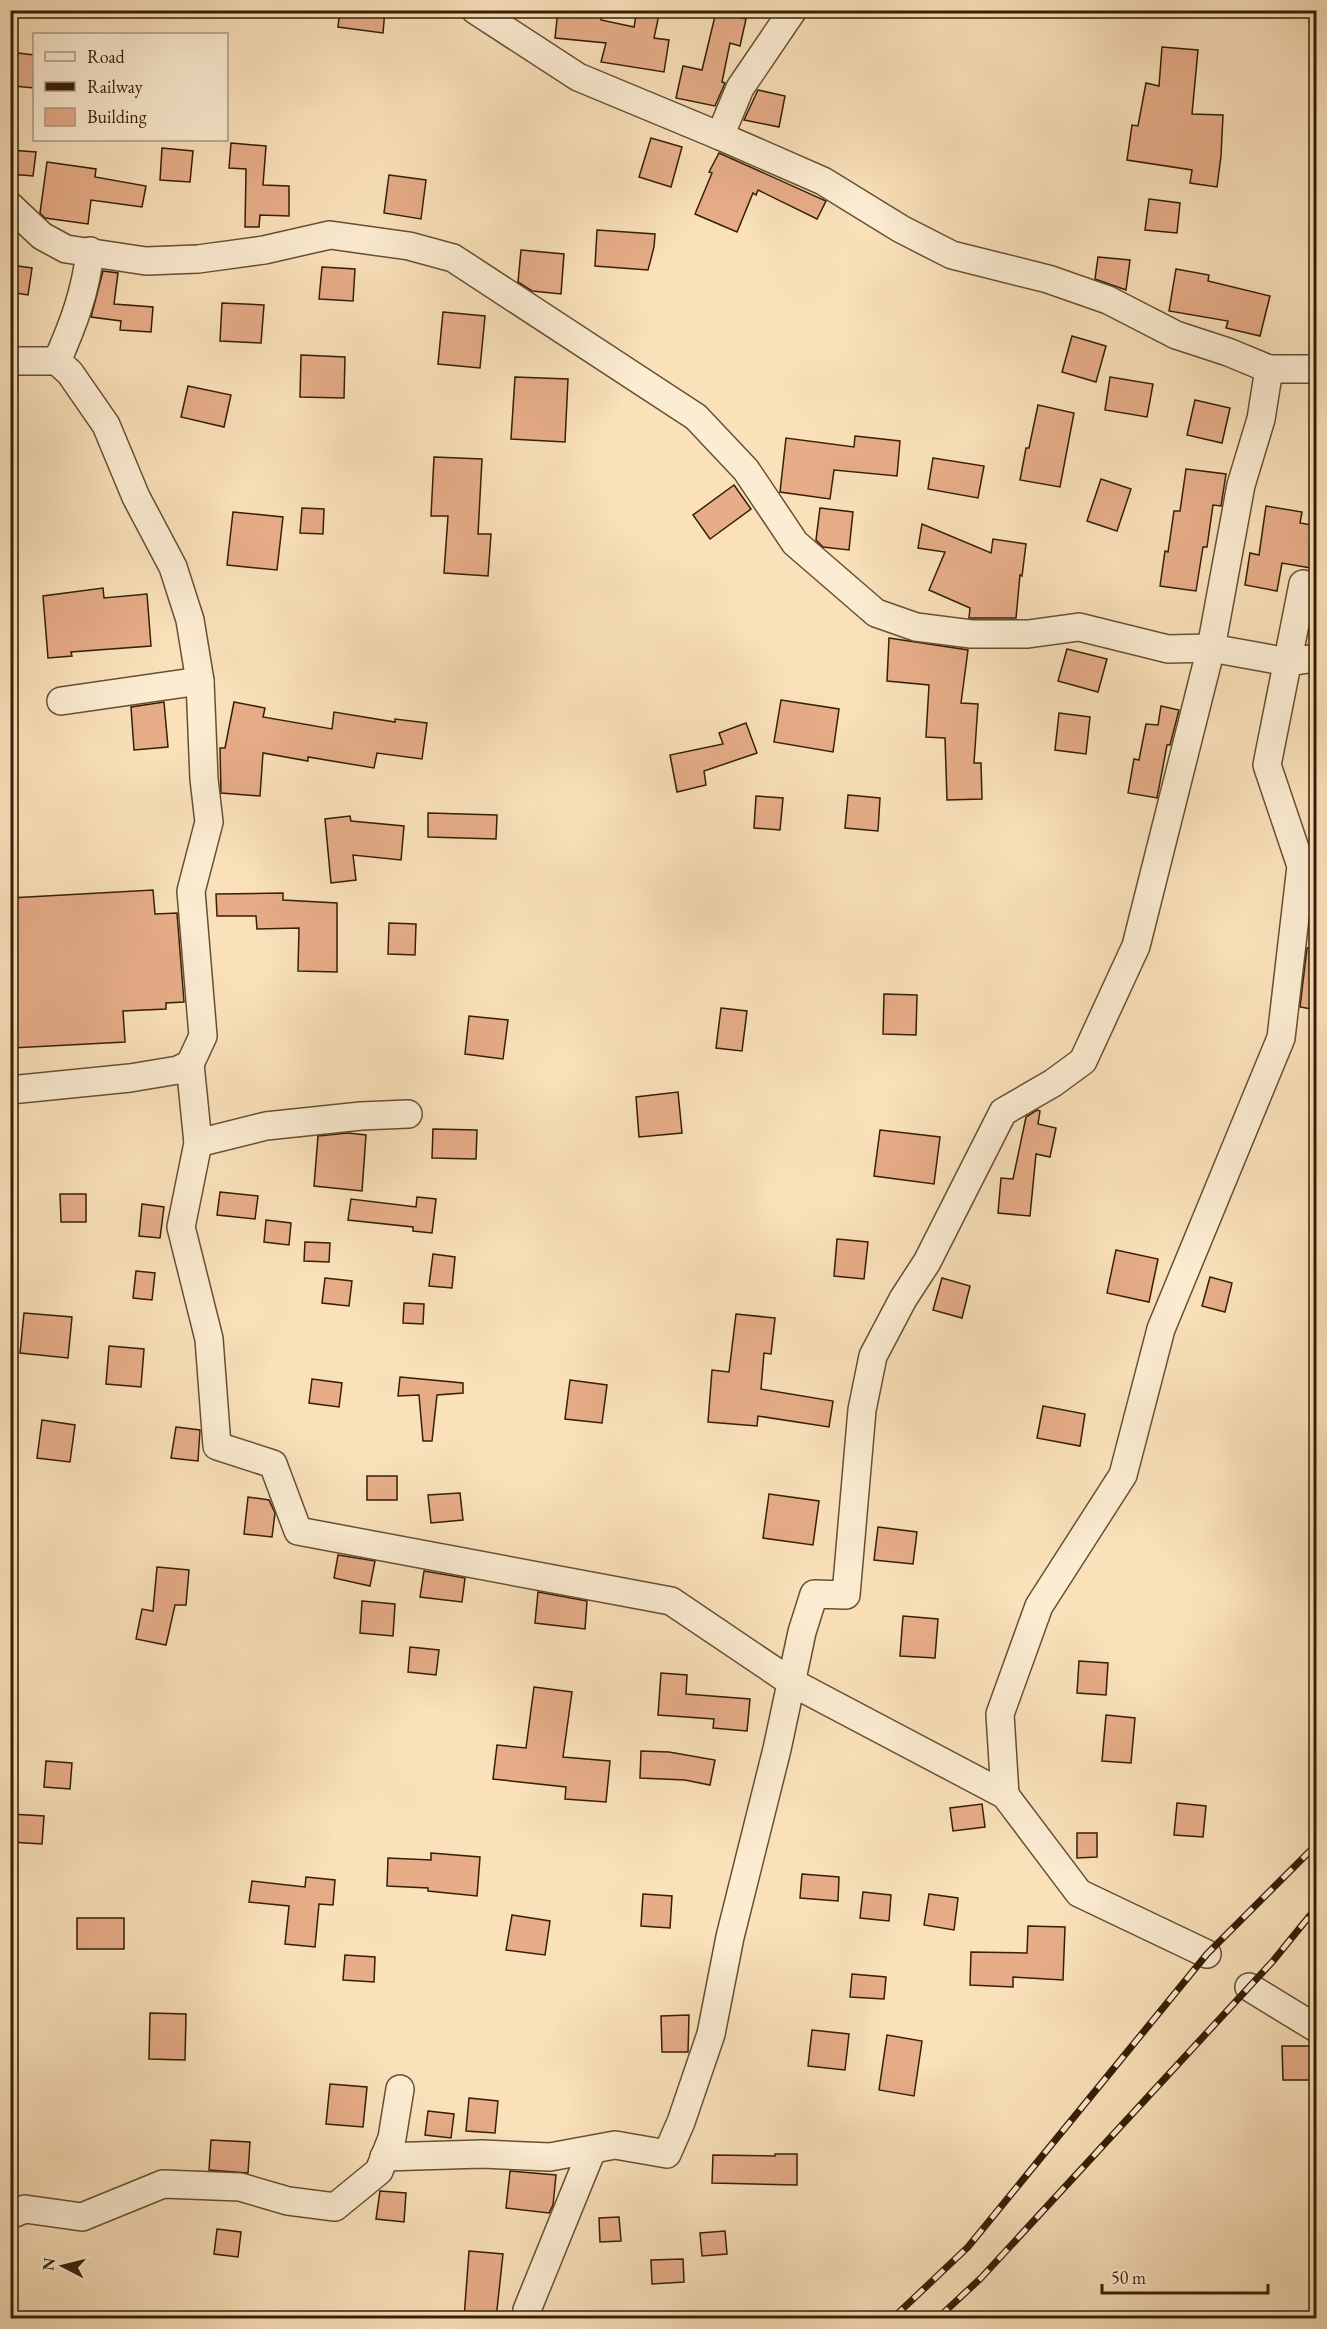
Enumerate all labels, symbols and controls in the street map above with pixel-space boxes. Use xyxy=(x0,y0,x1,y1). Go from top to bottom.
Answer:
legend xyxy=(33,33,228,141)
text: Road xyxy=(87,45,126,68)
text: Railway xyxy=(87,75,143,98)
text: Building xyxy=(87,105,147,128)
north arrow xyxy=(33,2236,93,2296)
text: N xyxy=(37,2256,60,2272)
scale bar xyxy=(1102,2257,1268,2295)
text: 50 m xyxy=(1111,2266,1146,2289)

